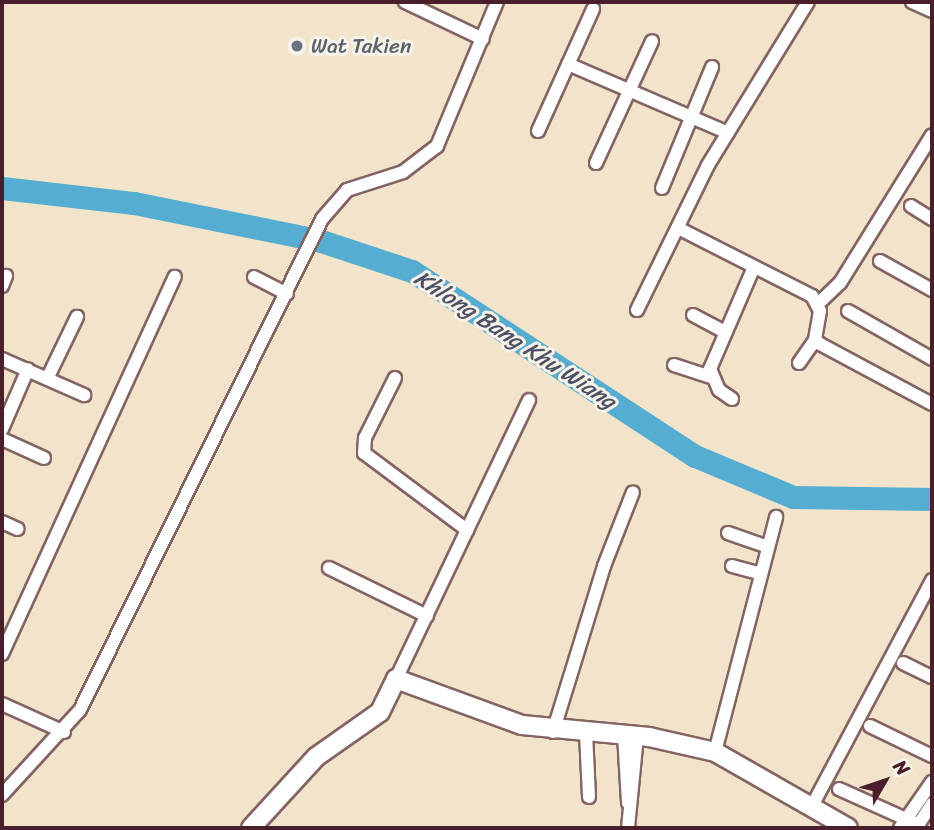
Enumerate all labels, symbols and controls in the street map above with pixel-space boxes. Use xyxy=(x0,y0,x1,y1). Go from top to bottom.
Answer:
place label: Wat Takien xyxy=(311,33,411,59)
marker: Wat Takien xyxy=(289,38,305,54)
water label: Khlong Bang Khu Wiang xyxy=(409,265,621,415)
north arrow xyxy=(850,746,920,816)
text: N xyxy=(885,752,919,783)

